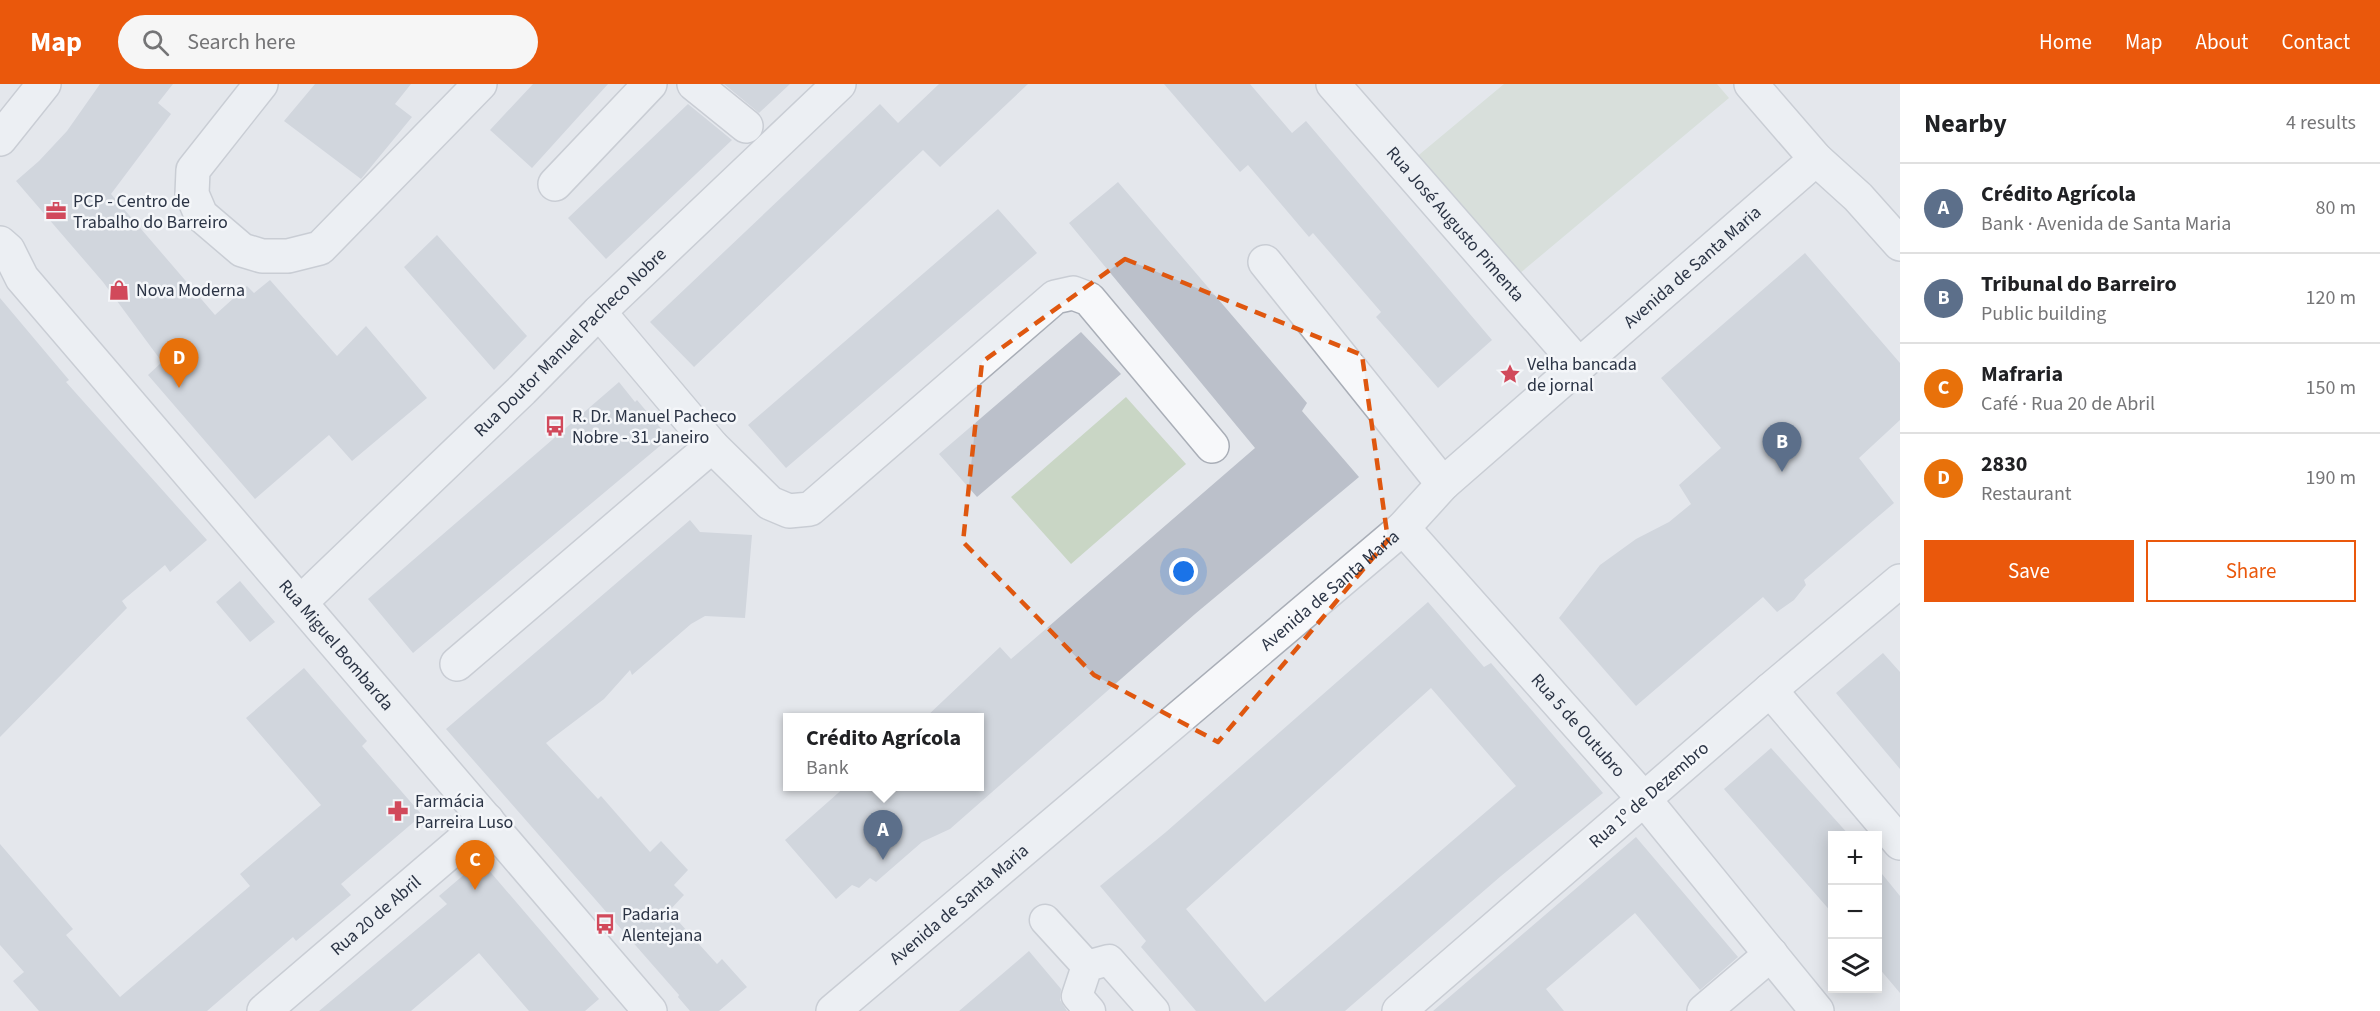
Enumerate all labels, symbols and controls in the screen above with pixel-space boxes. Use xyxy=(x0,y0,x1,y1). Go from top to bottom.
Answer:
search box xyxy=(118,15,538,69)
text: Map xyxy=(30,22,82,62)
icon: search xyxy=(139,26,172,59)
text: Search here xyxy=(187,26,296,58)
text: Home xyxy=(2039,27,2092,57)
text: Map xyxy=(2125,27,2163,57)
text: About xyxy=(2196,27,2248,57)
text: Contact xyxy=(2281,27,2350,57)
text: Nearby xyxy=(1924,105,2007,142)
text: 4 results xyxy=(2286,109,2356,137)
street label: Rua José Augusto Pimenta xyxy=(1381,141,1530,307)
text: Crédito Agrícola xyxy=(1981,178,2136,210)
place label: PCP - Centro de Trabalho do Barreiro xyxy=(73,189,228,235)
text: A xyxy=(1938,194,1949,222)
text: 80 m xyxy=(2316,194,2356,222)
office icon: PCP - Centro de Trabalho do Barreiro xyxy=(44,199,68,223)
street label: Avenida de Santa Maria xyxy=(1618,200,1766,334)
text: Bank · Avenida de Santa Maria xyxy=(1981,210,2231,238)
street label: Rua Doutor Manuel Pacheco Nobre xyxy=(468,242,672,442)
text: Tribunal do Barreiro xyxy=(1981,268,2177,300)
shop icon: Nova Moderna xyxy=(107,278,131,302)
place label: Nova Moderna xyxy=(136,278,245,303)
text: B xyxy=(1937,284,1950,312)
text: 120 m xyxy=(2306,284,2356,312)
text: Public building xyxy=(1981,300,2106,328)
pin: D xyxy=(160,338,198,388)
place label: Velha bancada de jornal xyxy=(1527,352,1637,398)
text: Mafraria xyxy=(1981,358,2063,390)
place icon: Velha bancada de jornal xyxy=(1498,362,1522,386)
text: C xyxy=(1938,374,1949,402)
text: 150 m xyxy=(2306,374,2356,402)
text: Café · Rua 20 de Abril xyxy=(1981,390,2155,418)
place label: R. Dr. Manuel Pacheco Nobre - 31 Janeiro xyxy=(572,404,737,450)
bus stop icon: R. Dr. Manuel Pacheco Nobre - 31 Janeiro xyxy=(543,414,567,438)
pin: B xyxy=(1762,422,1802,472)
text: 2830 xyxy=(1981,448,2027,480)
text: D xyxy=(1937,464,1950,492)
text: 190 m xyxy=(2306,464,2356,492)
text: Restaurant xyxy=(1981,480,2072,508)
street label: Avenida de Santa Maria xyxy=(1255,524,1405,656)
button: Save xyxy=(1924,540,2134,602)
button: Share xyxy=(2146,540,2356,602)
your location xyxy=(1169,557,1198,586)
street label: Rua Miguel Bombarda xyxy=(273,574,400,716)
street label: Rua 5 de Outubro xyxy=(1525,668,1631,783)
popup xyxy=(783,713,984,791)
text: Crédito Agrícola xyxy=(806,722,961,754)
street label: Rua 1º de Dezembro xyxy=(1584,736,1714,854)
text: Bank xyxy=(806,754,849,782)
place label: Farmácia Parreira Luso xyxy=(415,789,513,835)
pharmacy icon: Farmácia Parreira Luso xyxy=(386,799,410,823)
pin: A xyxy=(864,810,902,860)
map controls xyxy=(1828,831,1882,993)
button: + xyxy=(1828,831,1882,885)
street label: Avenida de Santa Maria xyxy=(884,838,1034,971)
pin: C xyxy=(456,840,494,890)
street label: Rua 20 de Abril xyxy=(325,870,426,961)
button: − xyxy=(1828,885,1882,939)
place label: Padaria Alentejana xyxy=(622,902,702,948)
bus stop icon: Padaria Alentejana xyxy=(593,912,617,936)
button: layers xyxy=(1828,939,1882,993)

